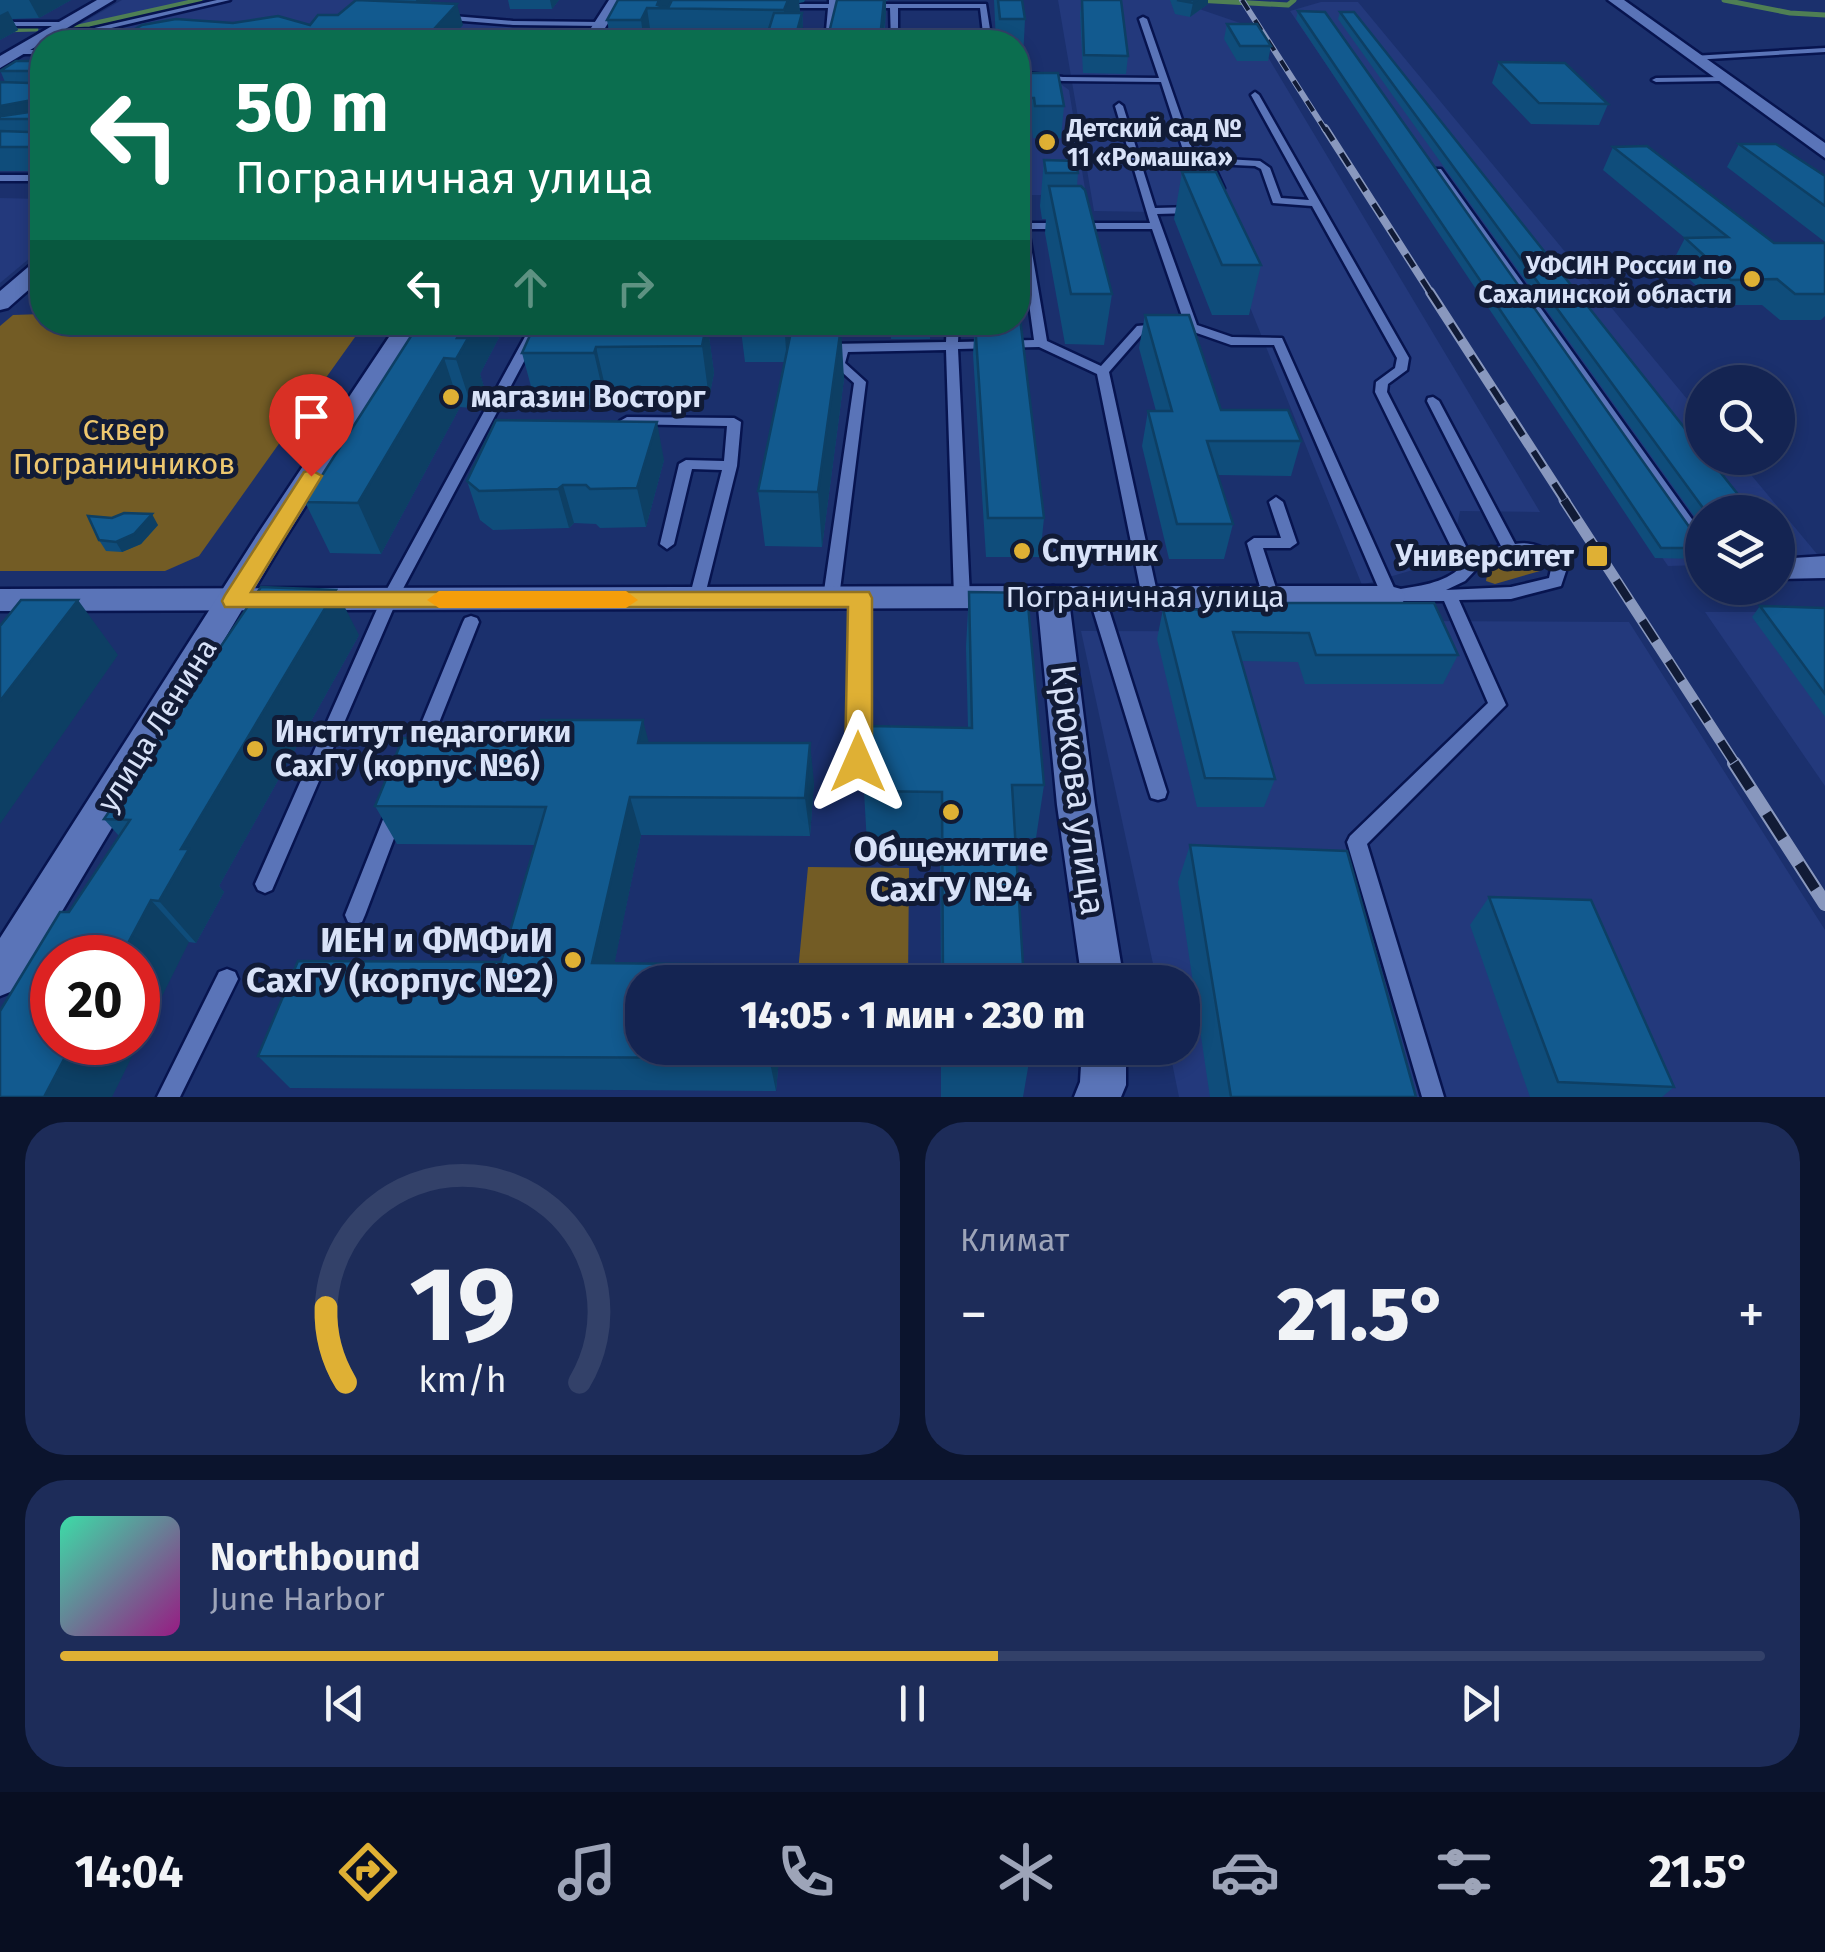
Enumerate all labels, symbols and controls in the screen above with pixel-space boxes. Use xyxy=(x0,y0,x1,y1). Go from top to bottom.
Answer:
text: 50 m xyxy=(235,66,389,150)
icon: left xyxy=(70,70,200,200)
place label: Детский сад № 11 «Ромашка» xyxy=(1066,114,1242,173)
marker: Детский сад № 11 «Ромашка» xyxy=(1036,131,1058,153)
text: Пограничная улица xyxy=(235,151,654,205)
place label: УФСИН России по Сахалинской области xyxy=(1479,251,1732,310)
icon: left xyxy=(398,260,453,315)
icon: ahead xyxy=(503,260,558,315)
icon: right xyxy=(608,260,663,315)
marker: УФСИН России по Сахалинской области xyxy=(1741,268,1763,290)
map controls xyxy=(1685,365,1795,605)
button: search xyxy=(1685,365,1795,475)
pin xyxy=(269,374,354,477)
place label: магазин Восторг xyxy=(471,379,706,415)
marker: магазин Восторг xyxy=(440,386,462,408)
icon: arrive xyxy=(284,389,339,444)
park label: Сквер Пограничников xyxy=(13,412,235,482)
button: layers xyxy=(1685,495,1795,605)
place label: Спутник xyxy=(1042,533,1158,569)
place label: Университет xyxy=(1395,538,1575,574)
marker: Спутник xyxy=(1011,540,1033,562)
marker: Университет xyxy=(1584,543,1610,569)
street label: Пограничная улица xyxy=(1006,579,1285,615)
street label: улица Ленина xyxy=(89,632,225,818)
street label: Крюкова улица xyxy=(1042,662,1114,918)
position arrow xyxy=(806,710,910,814)
place label: Институт педагогики СахГУ (корпус №6) xyxy=(275,714,571,784)
marker: Институт педагогики СахГУ (корпус №6) xyxy=(244,738,266,760)
marker: Общежитие СахГУ №4 xyxy=(940,801,962,823)
place label: Общежитие СахГУ №4 xyxy=(854,828,1048,910)
place label: ИЕН и ФМФиИ СахГУ (корпус №2) xyxy=(246,919,553,1001)
speed limit sign: 20 xyxy=(30,935,160,1065)
marker: ИЕН и ФМФиИ СахГУ (корпус №2) xyxy=(562,949,584,971)
text: 14:05 · 1 мин · 230 m xyxy=(740,992,1085,1038)
text: Климат xyxy=(960,1221,1069,1259)
text: 19 xyxy=(409,1243,516,1368)
text: 21.5° xyxy=(1277,1270,1448,1360)
text: − xyxy=(960,1282,988,1348)
text: + xyxy=(1738,1282,1765,1348)
text: km/h xyxy=(418,1359,507,1401)
text: Northbound xyxy=(210,1534,421,1580)
text: June Harbor xyxy=(210,1580,385,1618)
icon: previous xyxy=(317,1676,372,1731)
icon: pause xyxy=(885,1676,940,1731)
icon: next xyxy=(1453,1676,1508,1731)
icon: directions xyxy=(333,1837,403,1907)
icon: music xyxy=(552,1837,622,1907)
icon: phone xyxy=(771,1837,841,1907)
icon: climate xyxy=(991,1837,1061,1907)
icon: car xyxy=(1210,1837,1280,1907)
icon: filters xyxy=(1429,1837,1499,1907)
text: 14:04 xyxy=(75,1845,184,1899)
text: 21.5° xyxy=(1649,1845,1750,1899)

